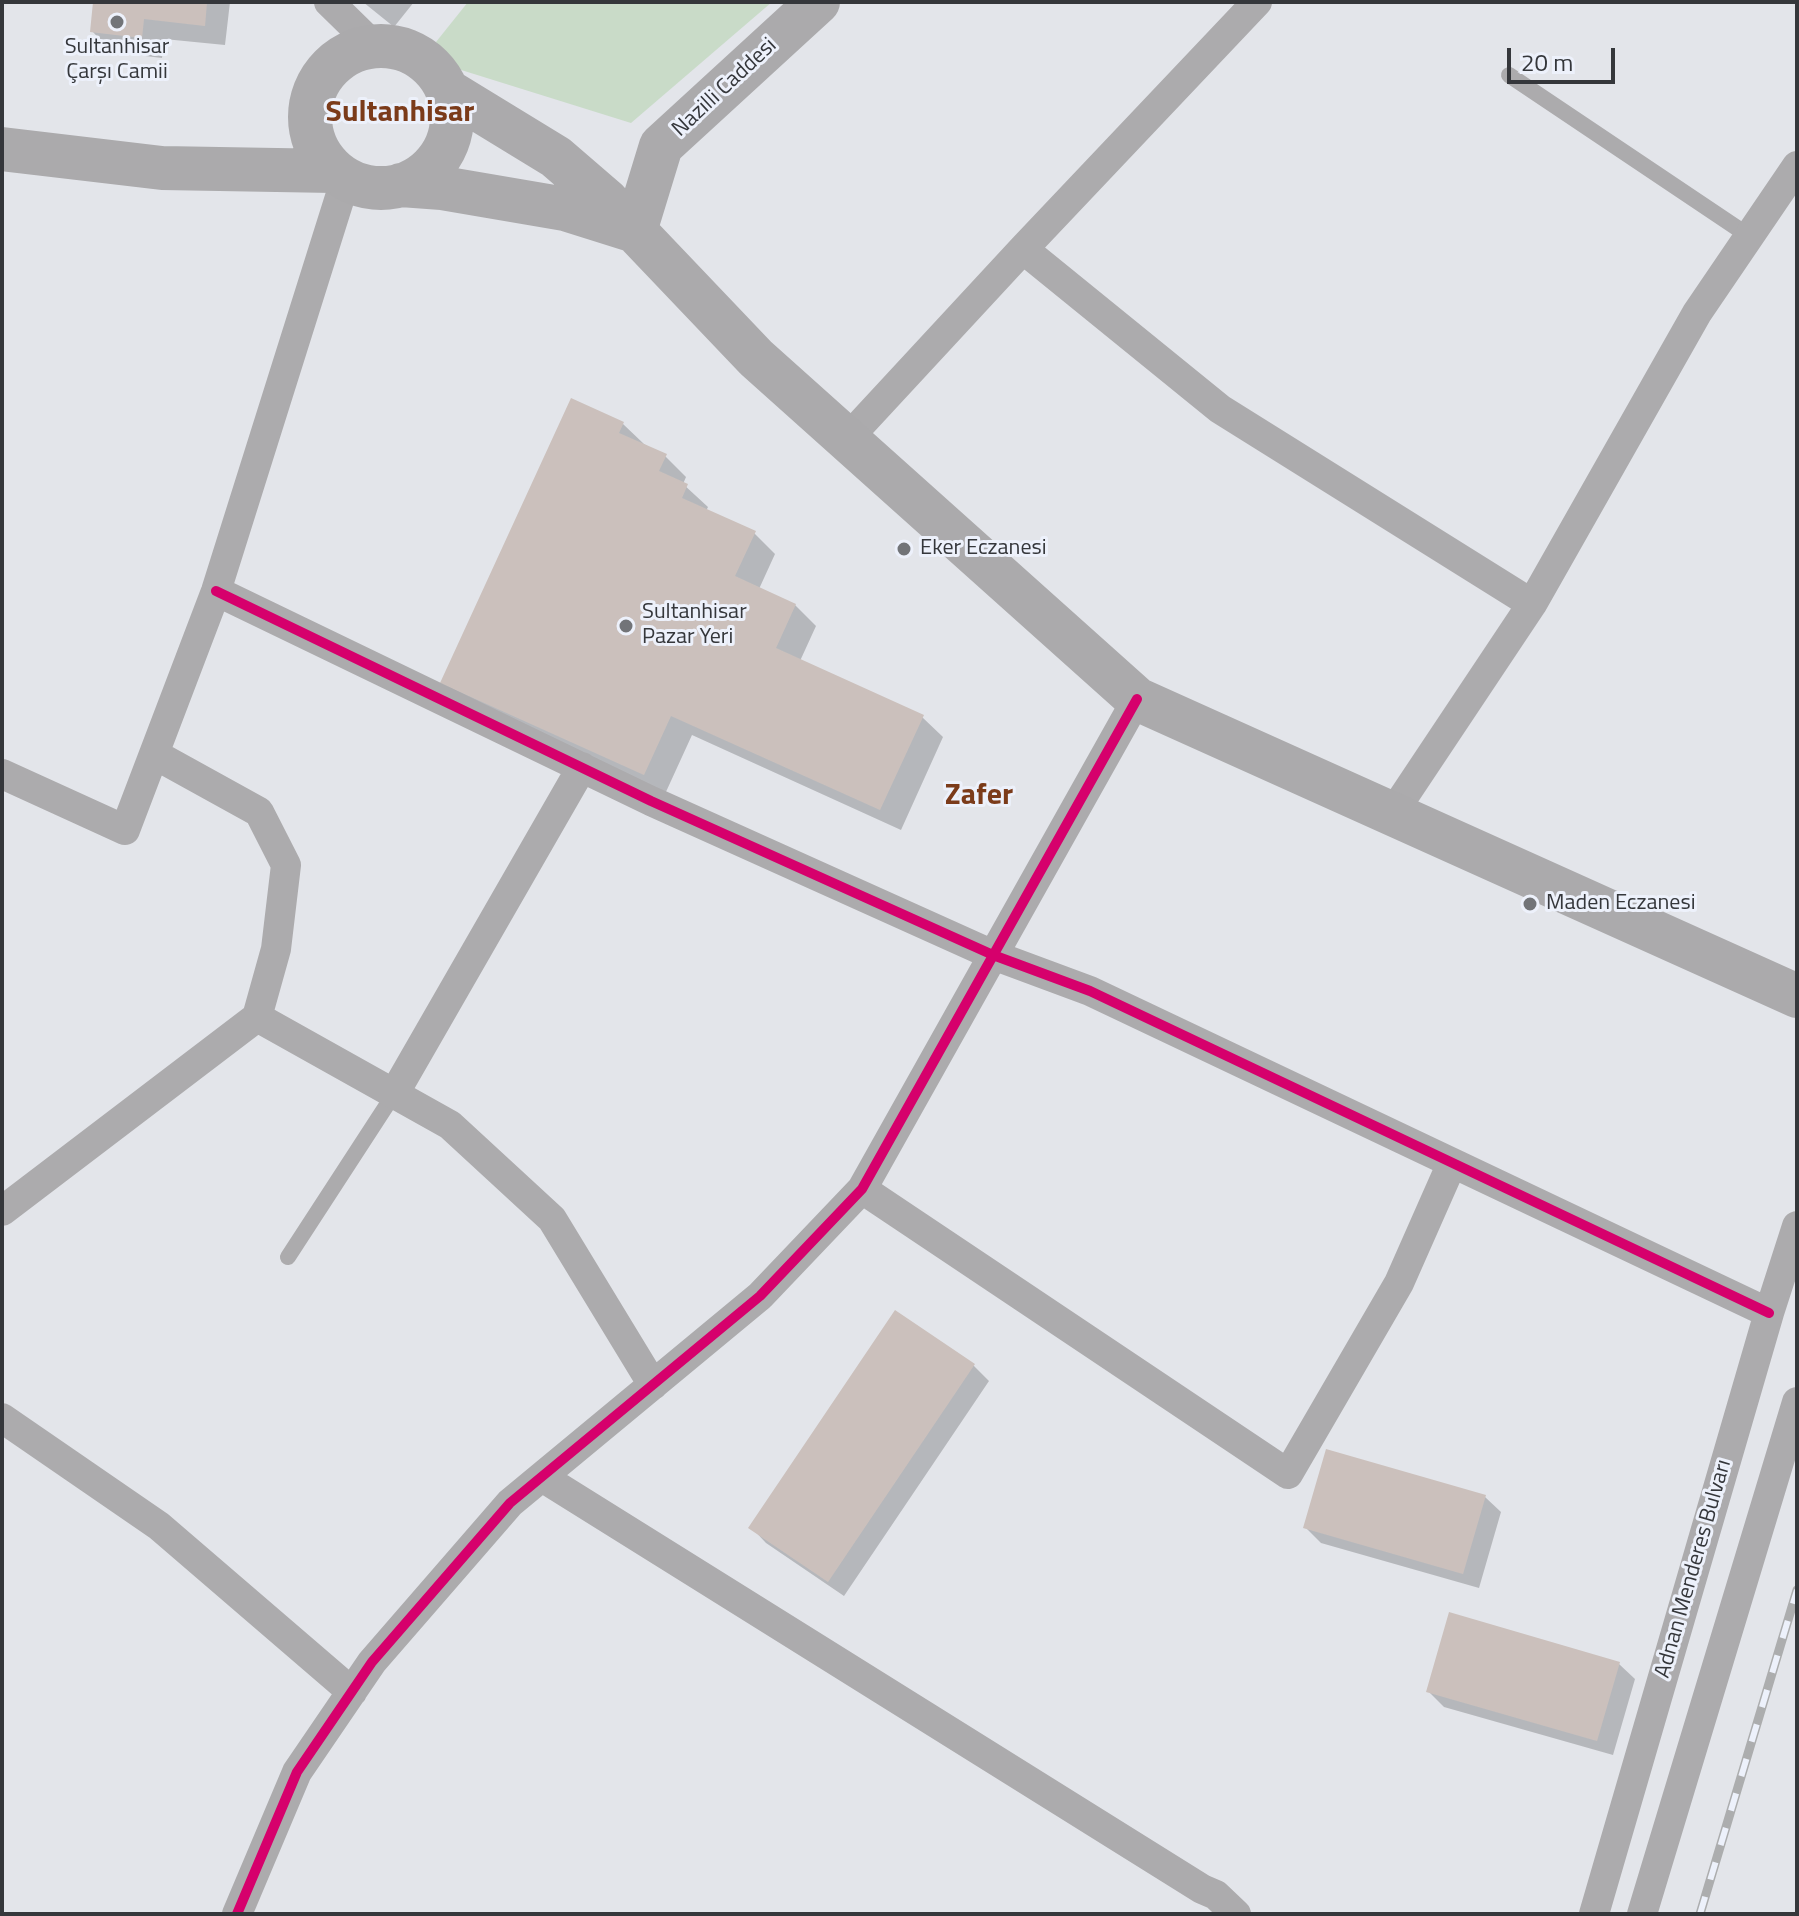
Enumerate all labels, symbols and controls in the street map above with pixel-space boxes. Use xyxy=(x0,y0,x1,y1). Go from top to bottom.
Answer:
marker: Sultanhisar Çarşı Camii xyxy=(108,13,126,31)
scale bar xyxy=(1511,32,1619,82)
street label: Nazilli Caddesi xyxy=(667,33,783,143)
place label: Sultanhisar Çarşı Camii xyxy=(65,35,169,86)
text: 20 m xyxy=(1521,44,1573,80)
district label: Sultanhisar xyxy=(326,96,474,132)
place label: Eker Eczanesi xyxy=(920,536,1047,562)
marker: Eker Eczanesi xyxy=(895,540,913,558)
place label: Sultanhisar Pazar Yeri xyxy=(642,600,747,652)
marker: Sultanhisar Pazar Yeri xyxy=(617,617,635,635)
district label: Zafer xyxy=(945,779,1013,815)
place label: Maden Eczanesi xyxy=(1546,891,1695,917)
marker: Maden Eczanesi xyxy=(1521,895,1539,913)
street label: Adnan Menderes Bulvarı xyxy=(1650,1457,1738,1681)

